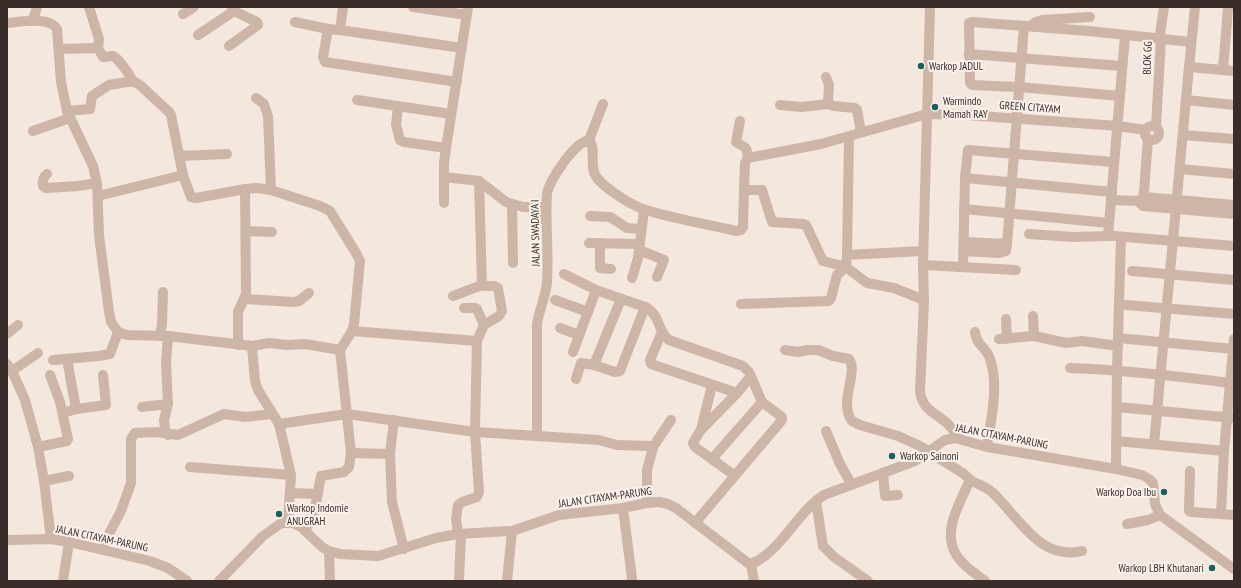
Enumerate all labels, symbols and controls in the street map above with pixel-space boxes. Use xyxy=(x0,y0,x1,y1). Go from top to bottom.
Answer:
street label: BLOK GG xyxy=(1139,41,1155,75)
place label: Warkop JADUL xyxy=(929,59,984,73)
marker: Warkop JADUL xyxy=(916,61,926,71)
place label: Warmindo Mamah RAY xyxy=(943,94,988,121)
street label: GREEN CITAYAM xyxy=(999,98,1061,116)
marker: Warmindo Mamah RAY xyxy=(930,102,940,112)
street label: JALAN SWADAYA I xyxy=(527,199,543,268)
street label: JALAN CITAYAM-PARUNG xyxy=(953,420,1050,452)
place label: Warkop Sainoni xyxy=(900,449,959,463)
marker: Warkop Sainoni xyxy=(887,451,897,461)
street label: JALAN CITAYAM-PARUNG xyxy=(556,484,653,511)
place label: Warkop Doa Ibu xyxy=(1096,485,1156,499)
marker: Warkop Doa Ibu xyxy=(1159,487,1169,497)
place label: Warkop Indomie ANUGRAH xyxy=(287,501,349,528)
marker: Warkop Indomie ANUGRAH xyxy=(274,509,284,519)
street label: JALAN CITAYAM-PARUNG xyxy=(54,521,149,555)
place label: Warkop LBH Khutanari xyxy=(1118,561,1204,575)
marker: Warkop LBH Khutanari xyxy=(1207,563,1217,573)

